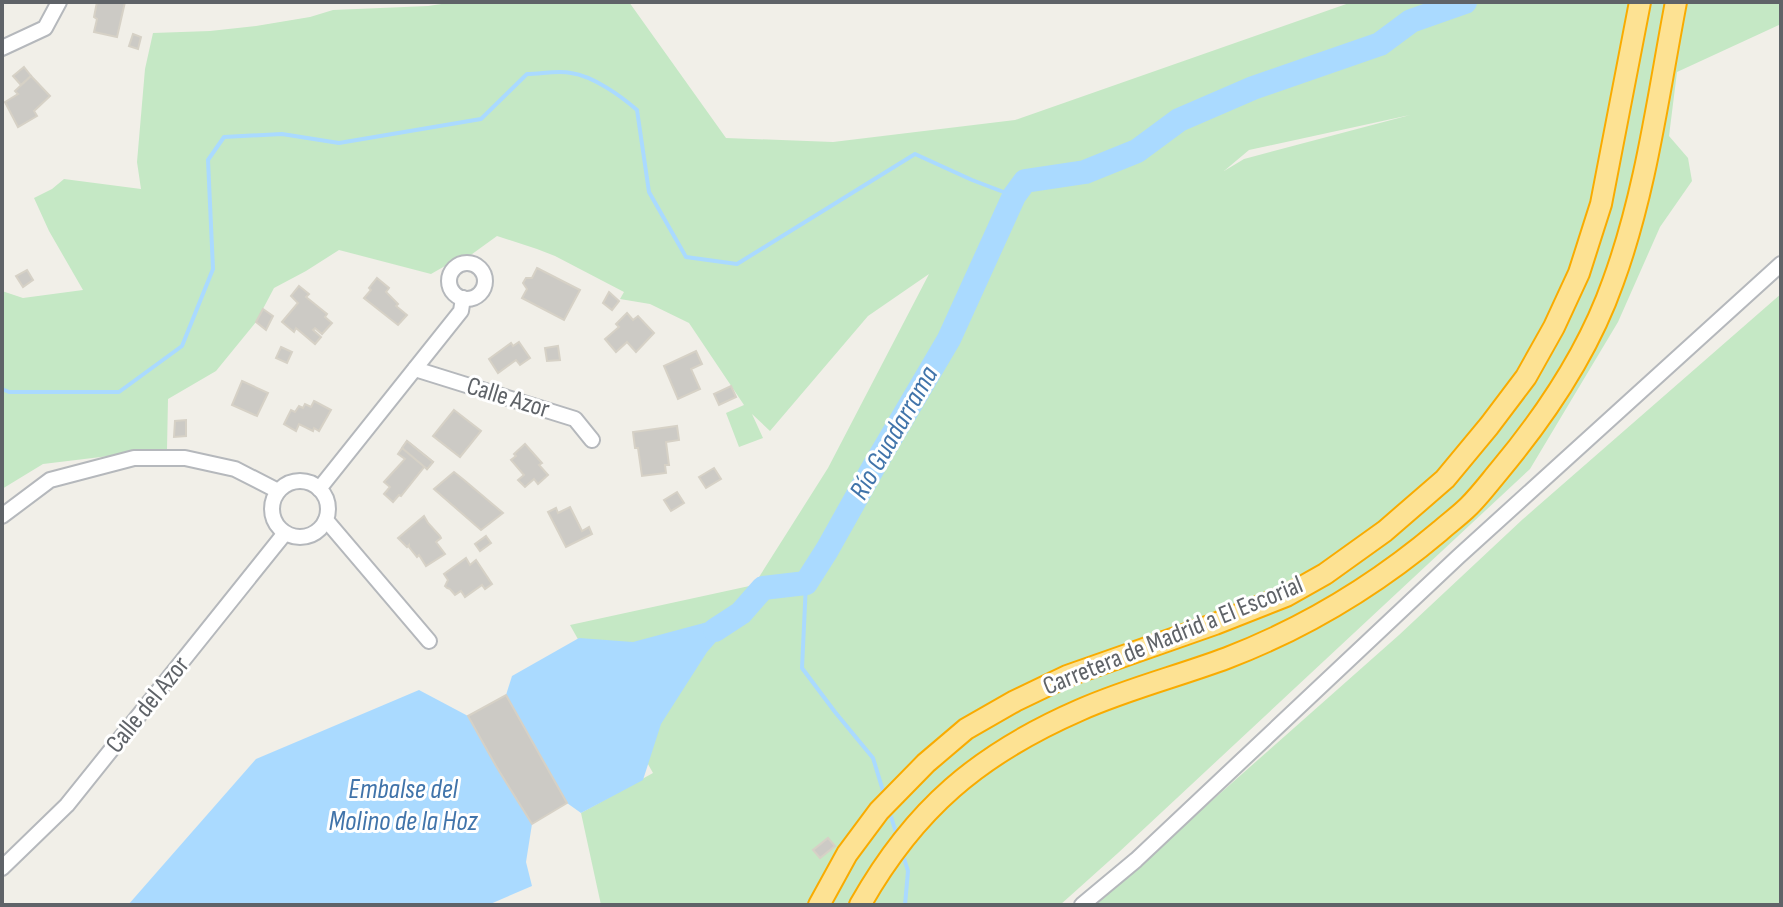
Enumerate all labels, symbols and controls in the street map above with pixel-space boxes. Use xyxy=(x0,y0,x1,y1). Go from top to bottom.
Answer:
water label: Río Guadarrama xyxy=(843,360,946,506)
street label: Calle Azor xyxy=(463,371,554,425)
street label: Carretera de Madrid a El Escorial xyxy=(1039,570,1307,702)
street label: Calle del Azor xyxy=(100,650,197,760)
water label: Embalse del Molino de la Hoz xyxy=(329,773,478,838)

